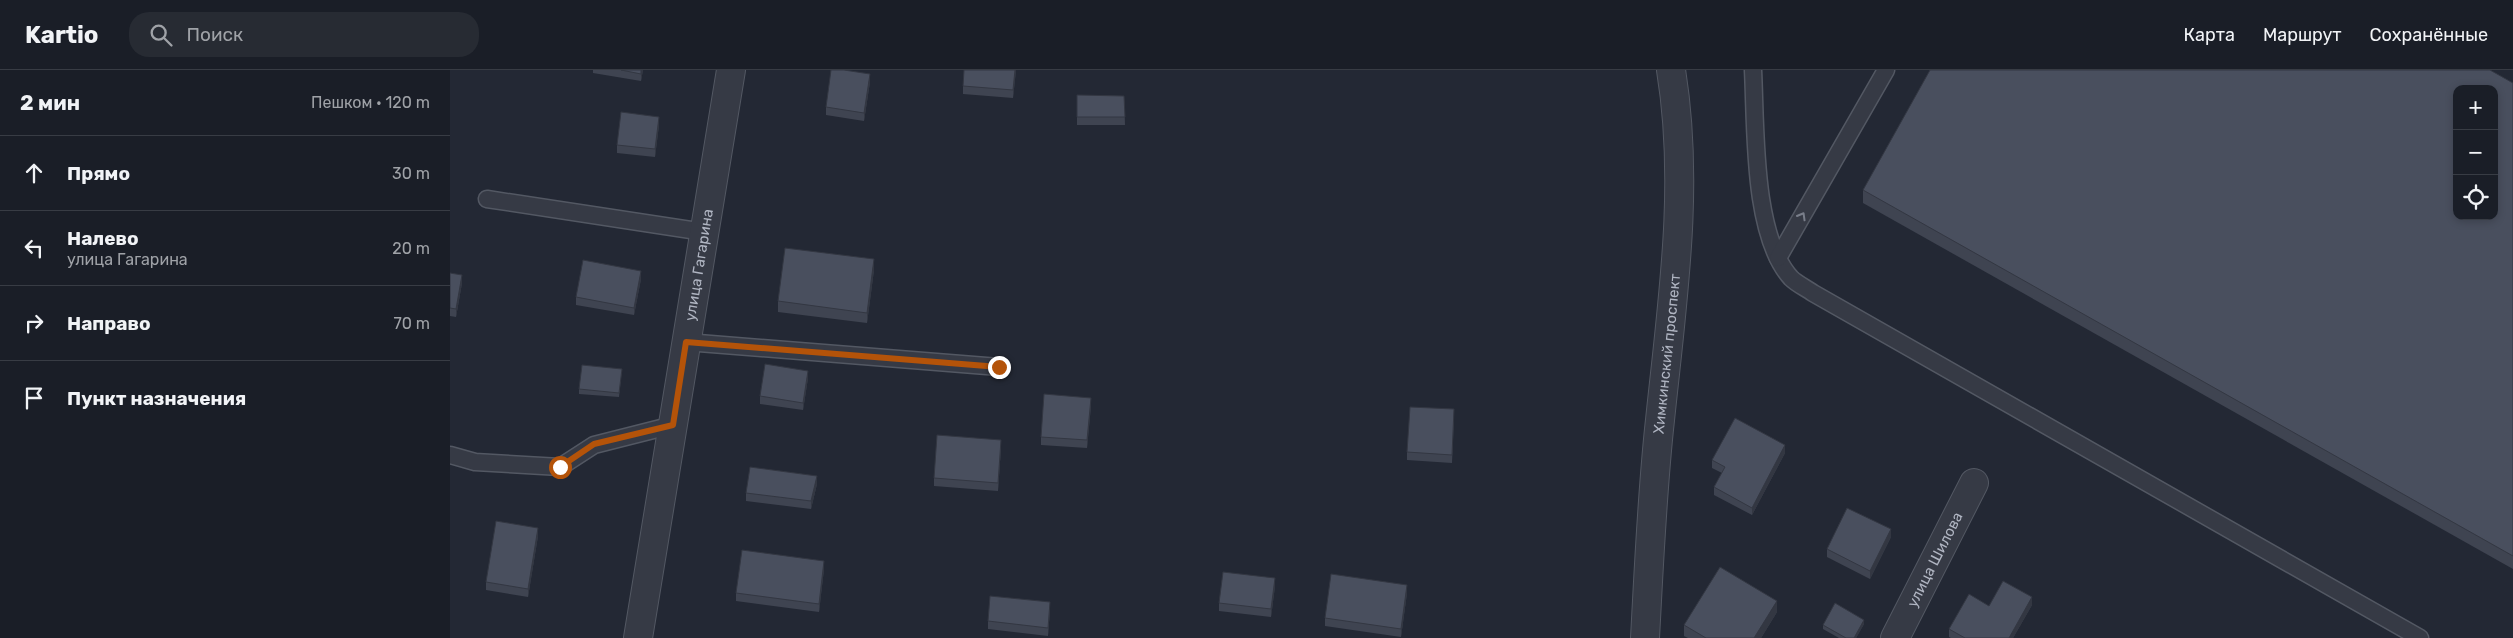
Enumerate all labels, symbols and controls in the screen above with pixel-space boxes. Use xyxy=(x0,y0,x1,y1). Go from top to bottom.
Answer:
search box xyxy=(129,12,479,57)
text: Kartio xyxy=(25,21,99,49)
icon: search xyxy=(147,21,175,49)
text: Поиск xyxy=(187,23,243,46)
text: Карта xyxy=(2184,24,2235,46)
text: Маршрут xyxy=(2263,24,2342,46)
text: Сохранённые xyxy=(2370,24,2488,46)
map controls xyxy=(2453,85,2498,220)
button: + xyxy=(2453,85,2498,130)
text: 2 мин xyxy=(20,90,80,115)
text: Пешком · 120 m xyxy=(311,93,430,112)
button: − xyxy=(2453,130,2498,175)
icon: ahead xyxy=(20,159,48,187)
text: Прямо xyxy=(67,162,130,185)
text: 30 m xyxy=(392,164,430,183)
button: locate xyxy=(2453,175,2498,220)
street label: улица Гагарина xyxy=(681,208,717,322)
one-way arrow xyxy=(1796,213,1806,222)
text: Налево xyxy=(67,227,139,250)
icon: left xyxy=(20,234,48,262)
text: 20 m xyxy=(392,239,430,258)
text: улица Гагарина xyxy=(67,250,188,269)
street label: Химкинский проспект xyxy=(1650,273,1684,435)
icon: right xyxy=(20,309,48,337)
text: Направо xyxy=(67,312,151,335)
text: 70 m xyxy=(393,314,430,333)
route end xyxy=(988,356,1011,379)
icon: arrive xyxy=(20,384,48,412)
text: Пункт назначения xyxy=(67,387,246,410)
route start xyxy=(549,456,572,479)
street label: улица Шилова xyxy=(1903,509,1967,610)

